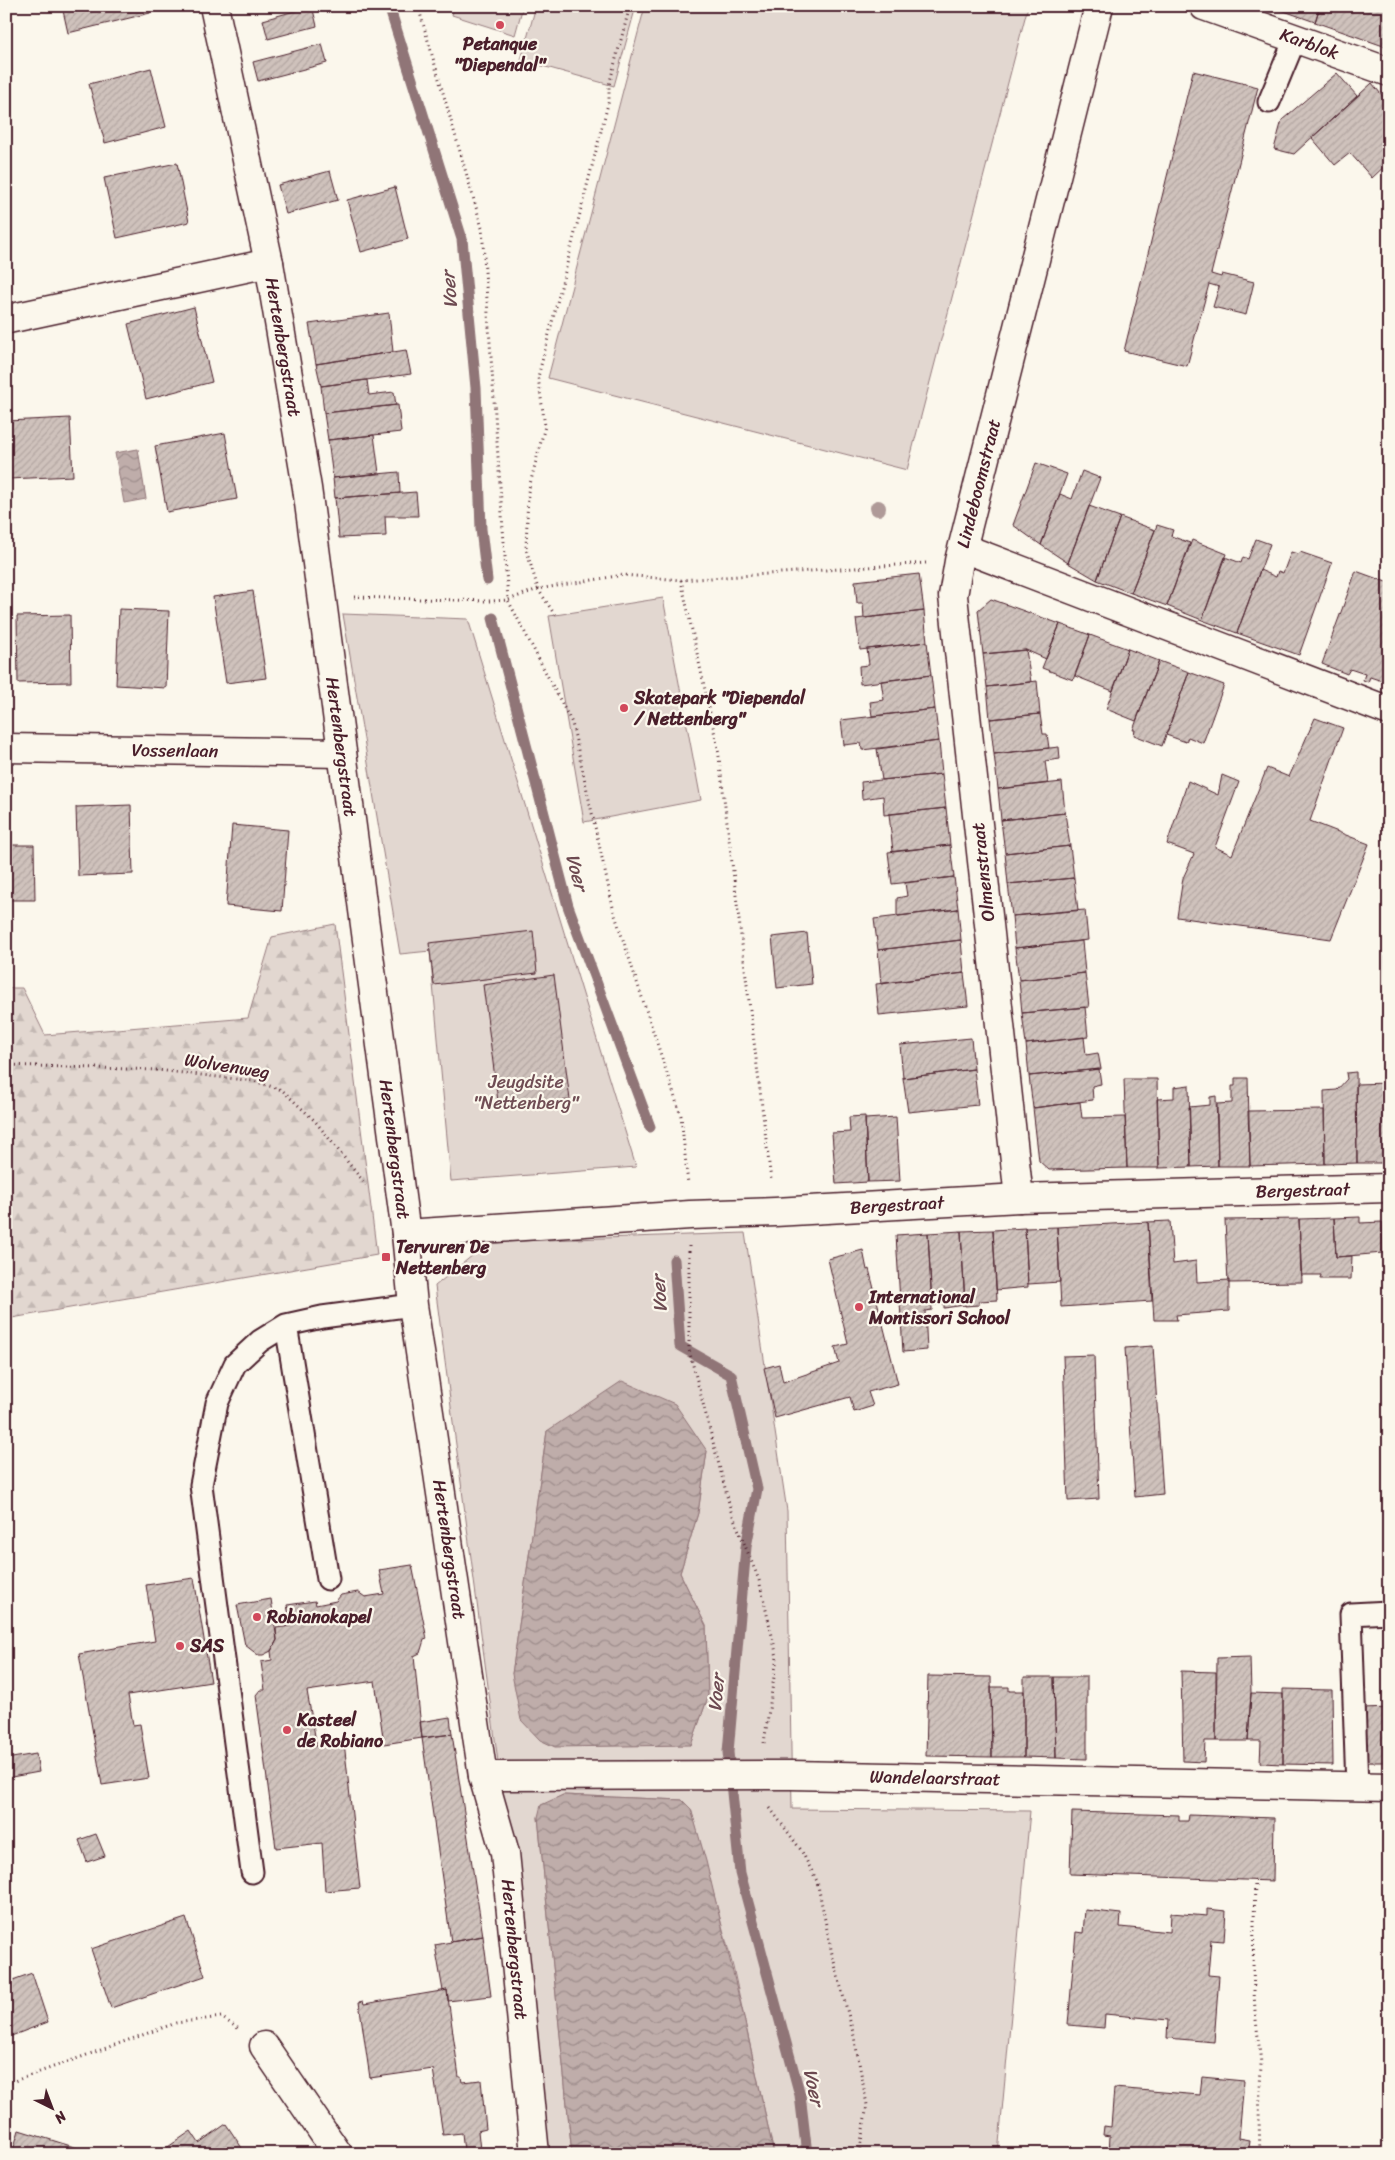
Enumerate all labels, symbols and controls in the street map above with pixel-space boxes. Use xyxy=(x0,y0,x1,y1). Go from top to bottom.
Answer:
street label: Karblok xyxy=(1275,18,1344,69)
marker: Petanque "Diependal" xyxy=(494,19,506,31)
place label: Petanque "Diependal" xyxy=(454,28,547,81)
water label: Voer xyxy=(431,267,467,310)
street label: Hertenbergstraat xyxy=(256,275,311,419)
street label: Lindeboomstraat xyxy=(947,415,1010,552)
street label: Hertenbergstraat xyxy=(316,675,366,819)
place label: Skatepark "Diependal / Nettenberg" xyxy=(633,682,806,735)
marker: Skatepark "Diependal / Nettenberg" xyxy=(618,702,630,714)
street label: Vossenlaan xyxy=(131,734,219,767)
street label: Olmenstraat xyxy=(962,821,1004,923)
water label: Voer xyxy=(556,850,599,897)
street label: Wolvenweg xyxy=(182,1043,272,1089)
park label: Jeugdsite "Nettenberg" xyxy=(473,1066,580,1119)
street label: Hertenbergstraat xyxy=(370,1077,420,1221)
street label: Bergestraat xyxy=(1255,1173,1351,1208)
street label: Bergestraat xyxy=(849,1186,946,1224)
place label: Tervuren De Nettenberg xyxy=(395,1231,490,1284)
marker: Tervuren De Nettenberg xyxy=(380,1251,392,1263)
water label: Voer xyxy=(641,1271,677,1314)
place label: International Montissori School xyxy=(868,1281,1011,1334)
marker: International Montissori School xyxy=(853,1301,865,1313)
street label: Hertenbergstraat xyxy=(423,1477,476,1622)
place label: Robianokapel xyxy=(266,1601,373,1633)
marker: Robianokapel xyxy=(251,1611,263,1623)
place label: SAS xyxy=(189,1630,225,1662)
marker: SAS xyxy=(174,1640,186,1652)
water label: Voer xyxy=(698,1670,734,1713)
place label: Kasteel de Robiano xyxy=(296,1704,384,1757)
marker: Kasteel de Robiano xyxy=(281,1724,293,1736)
street label: Wandelaarstraat xyxy=(869,1761,1001,1795)
street label: Hertenbergstraat xyxy=(492,1878,538,2021)
water label: Voer xyxy=(794,2066,835,2112)
north arrow xyxy=(28,2082,78,2132)
text: N xyxy=(48,2104,73,2130)

